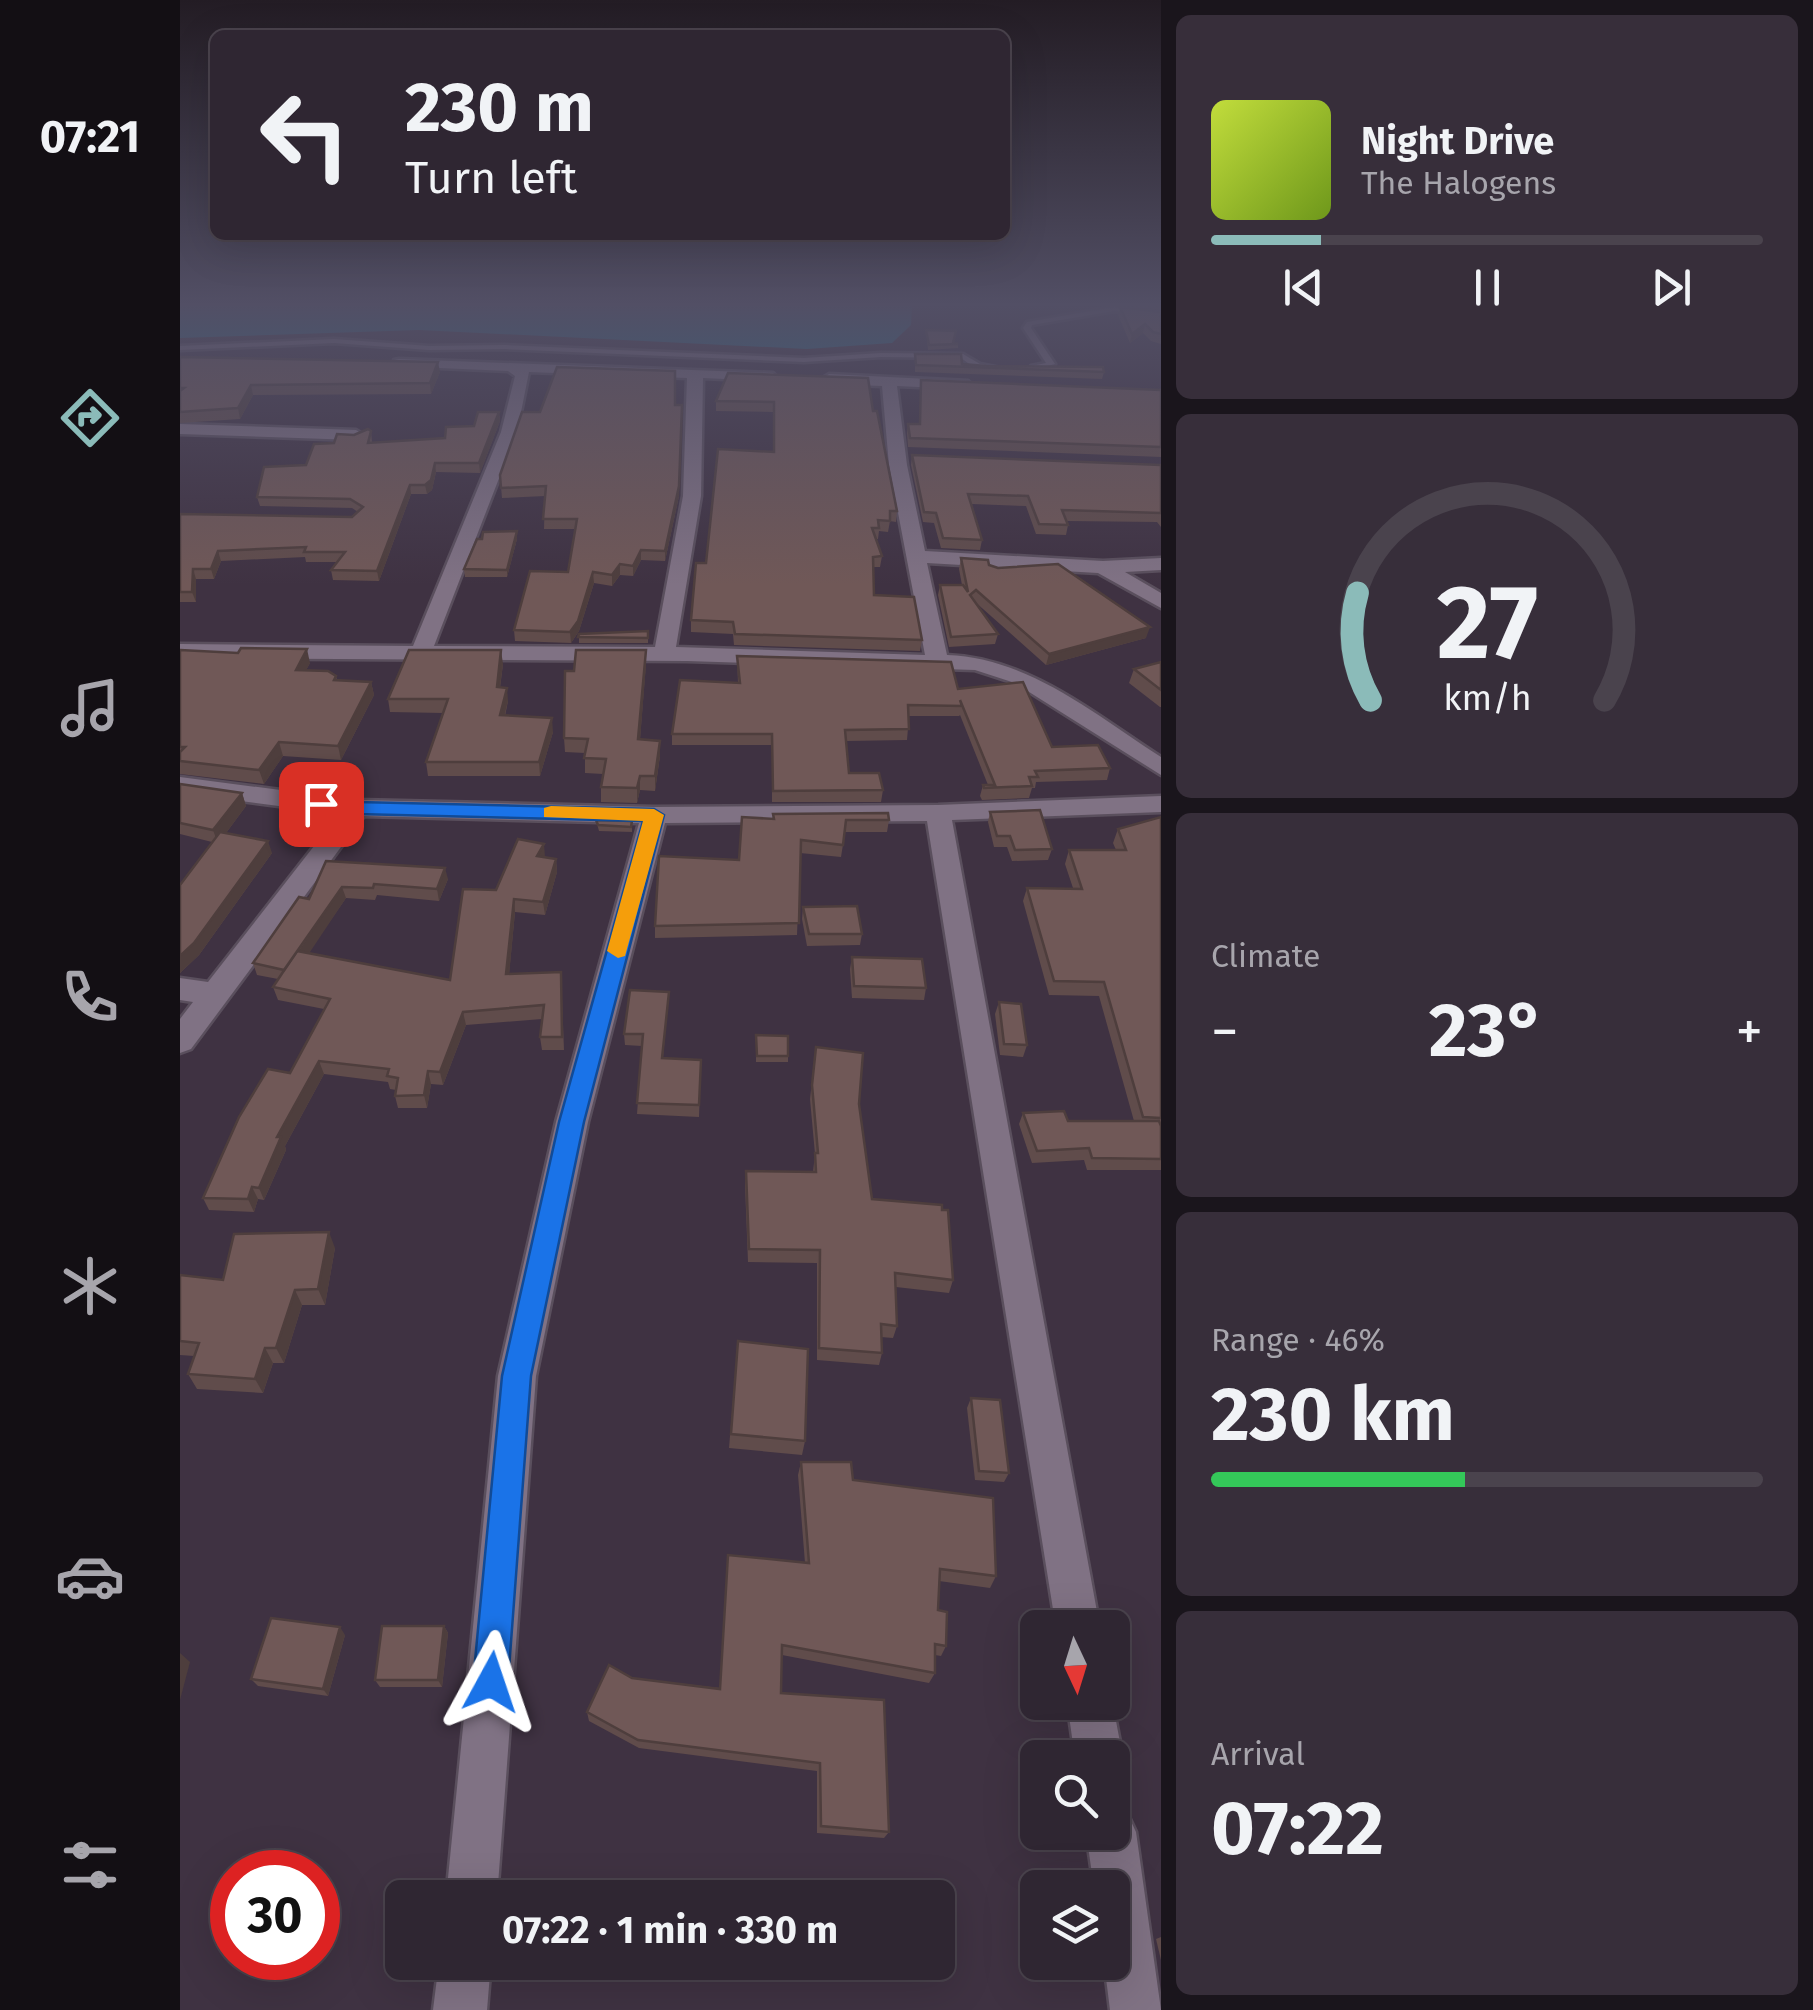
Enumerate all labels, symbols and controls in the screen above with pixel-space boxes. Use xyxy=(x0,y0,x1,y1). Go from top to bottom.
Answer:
text: 230 m xyxy=(405,66,594,150)
icon: left xyxy=(240,70,370,200)
text: 07:21 xyxy=(40,110,140,164)
text: Night Drive xyxy=(1361,118,1554,164)
text: Turn left xyxy=(405,151,577,205)
text: The Halogens xyxy=(1361,164,1556,202)
icon: previous xyxy=(1276,260,1331,315)
icon: pause xyxy=(1460,260,1515,315)
icon: next xyxy=(1644,260,1699,315)
icon: directions xyxy=(55,383,125,453)
text: 27 xyxy=(1436,561,1538,686)
icon: music xyxy=(55,673,125,743)
text: km/h xyxy=(1443,677,1531,719)
pin xyxy=(279,762,364,847)
icon: arrive xyxy=(294,777,349,832)
text: Climate xyxy=(1211,937,1320,975)
icon: phone xyxy=(55,962,125,1032)
text: 23° xyxy=(1429,986,1545,1076)
text: − xyxy=(1211,999,1239,1065)
text: + xyxy=(1736,999,1763,1065)
icon: climate xyxy=(55,1251,125,1321)
text: Range · 46% xyxy=(1211,1321,1385,1359)
text: 230 km xyxy=(1211,1370,1455,1460)
icon: car xyxy=(55,1541,125,1611)
north arrow xyxy=(1020,1610,1130,1720)
map controls xyxy=(1020,1610,1130,1980)
position arrow xyxy=(439,1630,543,1734)
text: Arrival xyxy=(1211,1735,1305,1773)
button: search xyxy=(1020,1740,1130,1850)
text: 07:22 xyxy=(1211,1784,1384,1874)
icon: filters xyxy=(55,1830,125,1900)
speed limit sign: 30 xyxy=(210,1850,340,1980)
button: layers xyxy=(1020,1870,1130,1980)
text: 07:22 · 1 min · 330 m xyxy=(502,1907,838,1953)

